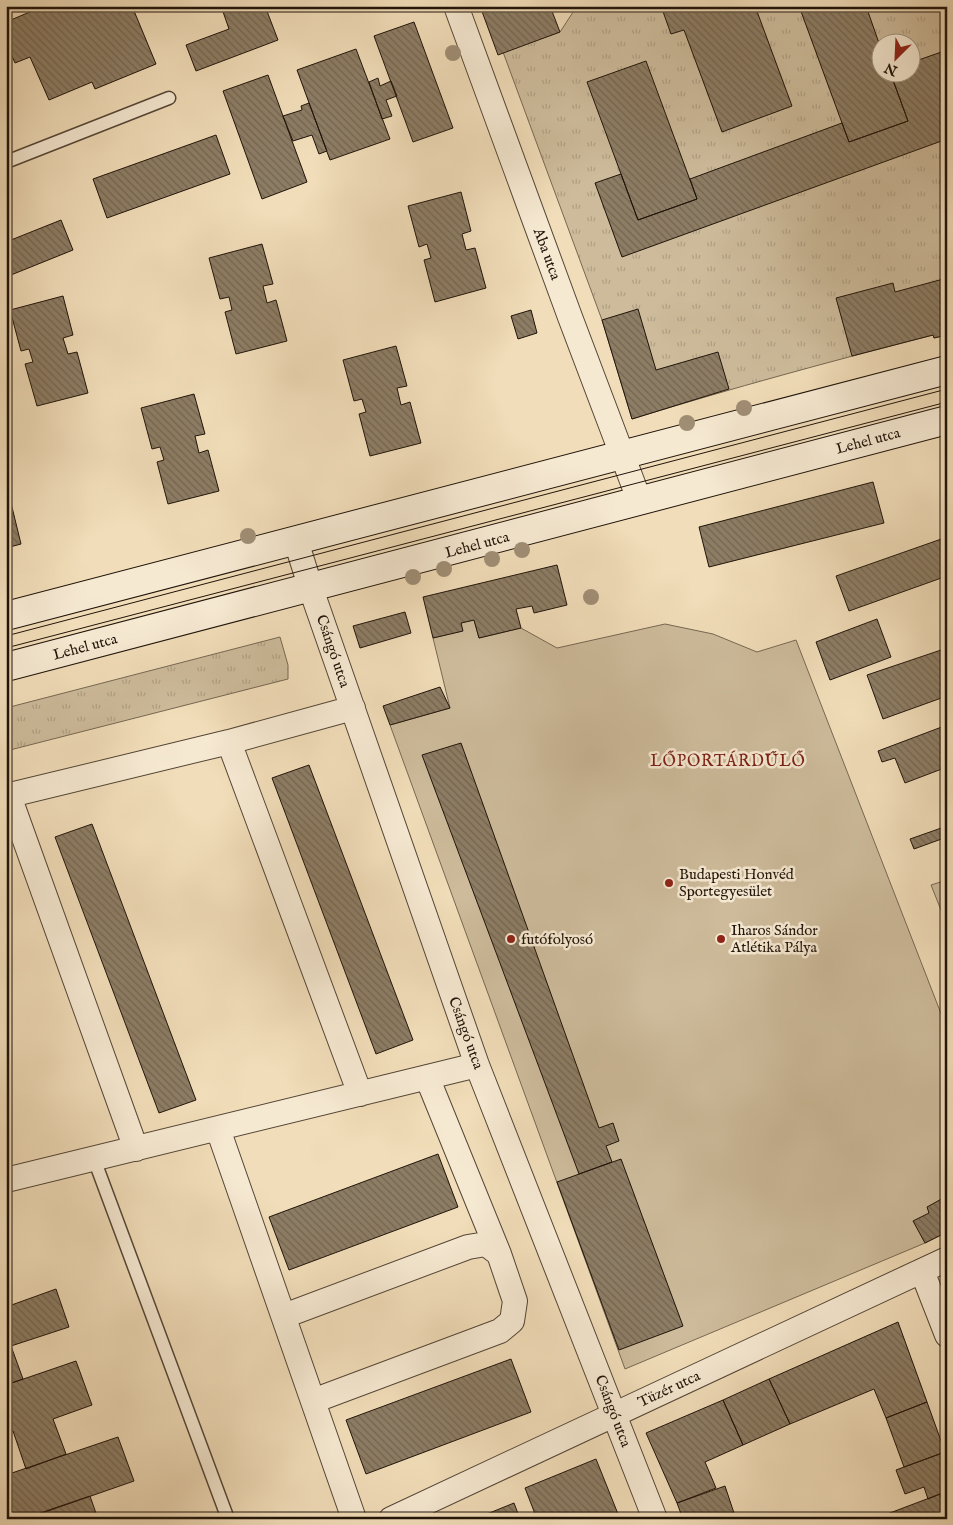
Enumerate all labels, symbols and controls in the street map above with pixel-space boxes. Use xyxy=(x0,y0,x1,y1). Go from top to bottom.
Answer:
north arrow xyxy=(870,32,920,82)
text: N xyxy=(882,58,901,80)
street label: Aba utca xyxy=(529,225,565,283)
street label: Lehel utca xyxy=(834,423,903,459)
street label: Lehel utca xyxy=(443,527,512,563)
street label: Csángó utca xyxy=(312,612,354,690)
street label: Lehel utca xyxy=(51,629,120,665)
district label: LŐPORTÁRDŰLŐ xyxy=(650,750,806,772)
place label: Budapesti Honvéd Sportegyesület xyxy=(679,865,795,901)
marker: Budapesti Honvéd Sportegyesület xyxy=(663,877,675,889)
place label: Iharos Sándor Atlétika Pálya xyxy=(730,921,818,957)
place label: futófolyosó xyxy=(521,930,593,949)
marker: futófolyosó xyxy=(505,933,517,945)
marker: Iharos Sándor Atlétika Pálya xyxy=(715,933,727,945)
street label: Csángó utca xyxy=(444,994,488,1072)
street label: Tüzér utca xyxy=(635,1366,704,1412)
street label: Csángó utca xyxy=(591,1372,636,1450)

